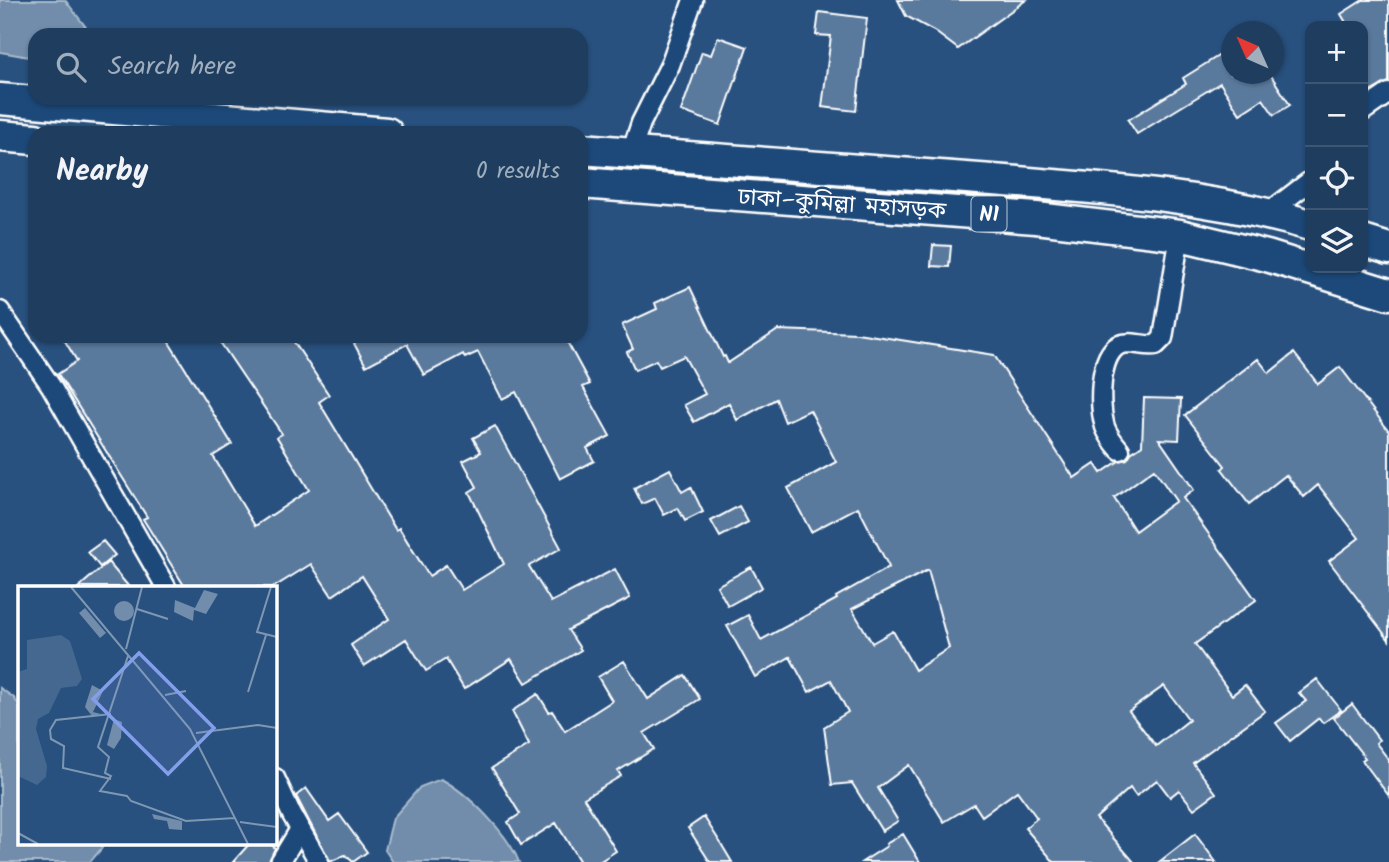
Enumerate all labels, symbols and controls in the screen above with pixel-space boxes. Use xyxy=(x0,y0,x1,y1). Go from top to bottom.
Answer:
north arrow xyxy=(1221,21,1284,84)
map controls xyxy=(1305,21,1368,273)
button: + xyxy=(1305,21,1368,84)
search box xyxy=(28,28,588,105)
text: Search here xyxy=(108,46,236,88)
icon: search xyxy=(52,48,90,86)
button: − xyxy=(1305,84,1368,147)
button: locate xyxy=(1305,147,1368,210)
text: Nearby xyxy=(56,148,148,196)
text: 0 results xyxy=(476,154,560,190)
street label: ঢাকা–কুমিল্লা মহাসড়ক xyxy=(736,180,948,230)
road number: N1 xyxy=(972,196,1006,232)
button: layers xyxy=(1305,210,1368,273)
inset map xyxy=(18,586,276,844)

